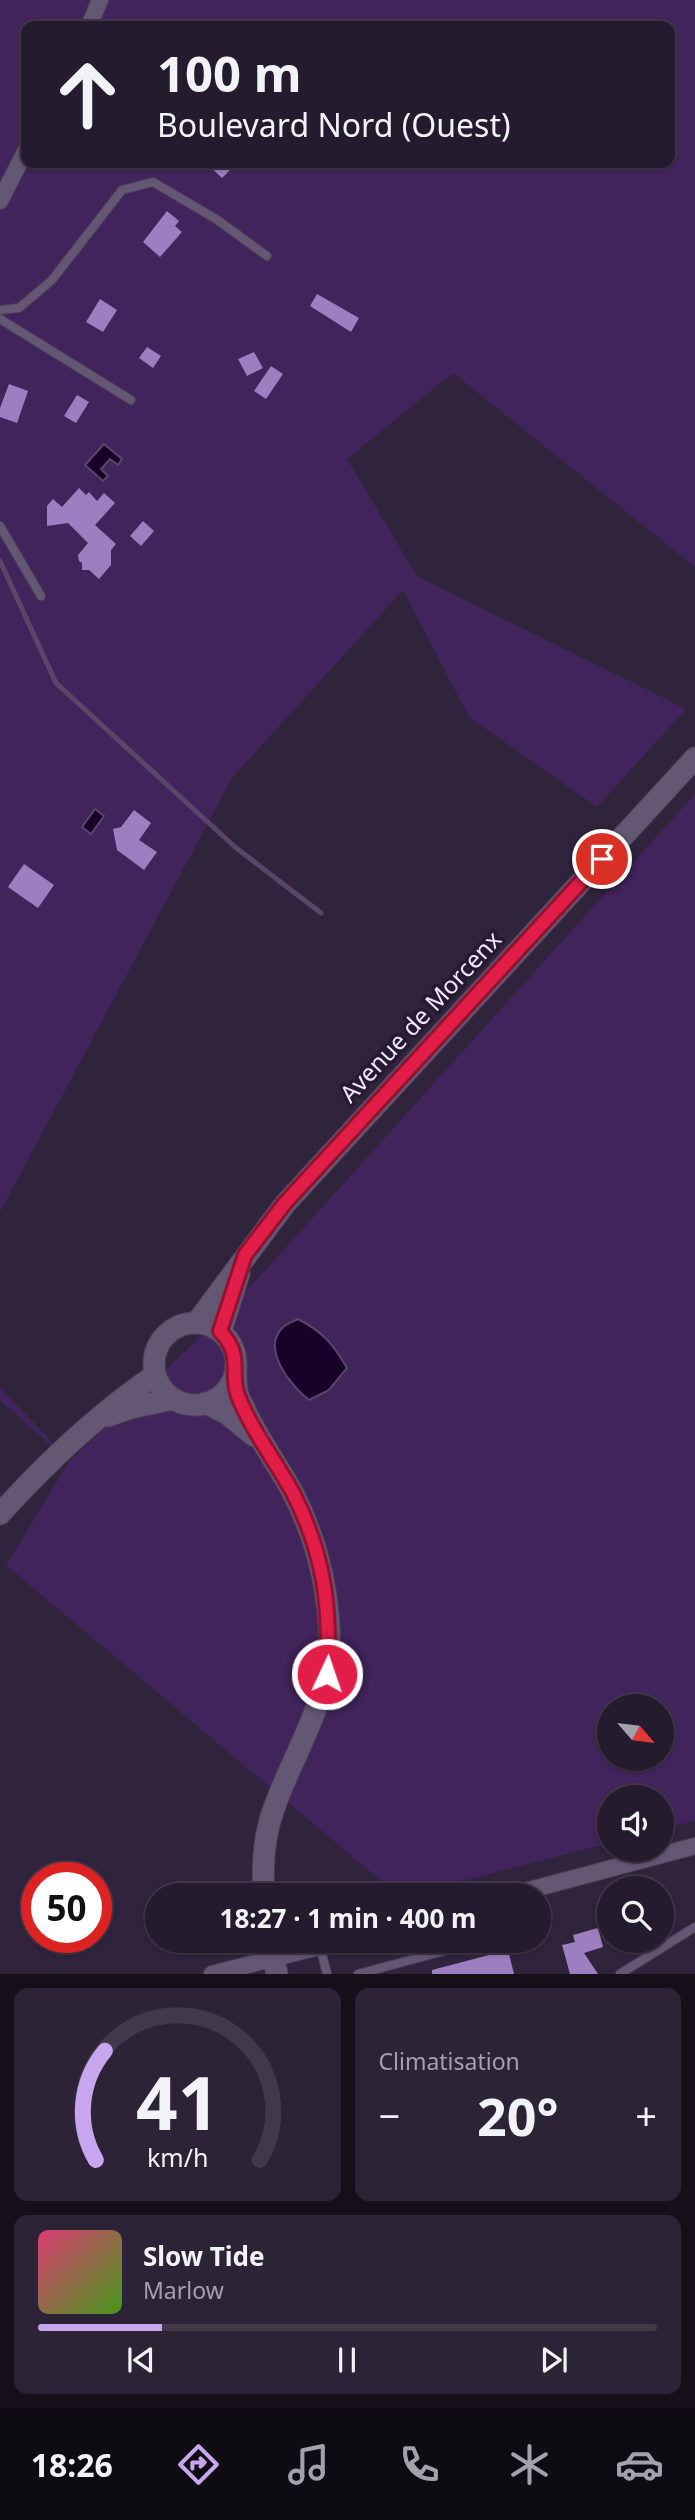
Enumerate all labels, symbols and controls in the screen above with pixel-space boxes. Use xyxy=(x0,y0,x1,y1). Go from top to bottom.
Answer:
text: 100 m xyxy=(157,40,302,106)
icon: ahead xyxy=(42,49,133,140)
text: Boulevard Nord (Ouest) xyxy=(157,103,511,146)
pin xyxy=(572,829,632,889)
icon: arrive xyxy=(583,840,621,878)
street label: Avenue de Morcenx xyxy=(332,923,508,1109)
position arrow xyxy=(290,1637,364,1711)
north arrow xyxy=(597,1694,674,1771)
map controls xyxy=(597,1694,674,1953)
button: sound xyxy=(597,1785,674,1862)
speed limit sign: 50 xyxy=(21,1862,112,1953)
button: search xyxy=(597,1876,674,1953)
text: 18:27 · 1 min · 400 m xyxy=(220,1900,476,1936)
text: Climatisation xyxy=(379,2045,520,2077)
text: 41 xyxy=(136,2053,219,2152)
text: 20° xyxy=(477,2080,559,2151)
text: − xyxy=(379,2089,400,2141)
text: + xyxy=(635,2089,657,2141)
text: km/h xyxy=(146,2140,208,2174)
text: Slow Tide xyxy=(143,2238,265,2274)
text: Marlow xyxy=(143,2274,224,2306)
icon: previous xyxy=(122,2341,160,2379)
icon: pause xyxy=(328,2341,366,2379)
icon: next xyxy=(535,2341,573,2379)
icon: directions xyxy=(174,2440,223,2489)
icon: music xyxy=(284,2440,333,2489)
icon: phone xyxy=(395,2440,444,2489)
icon: climate xyxy=(505,2440,554,2489)
icon: car xyxy=(615,2440,664,2489)
text: 18:26 xyxy=(31,2443,113,2486)

